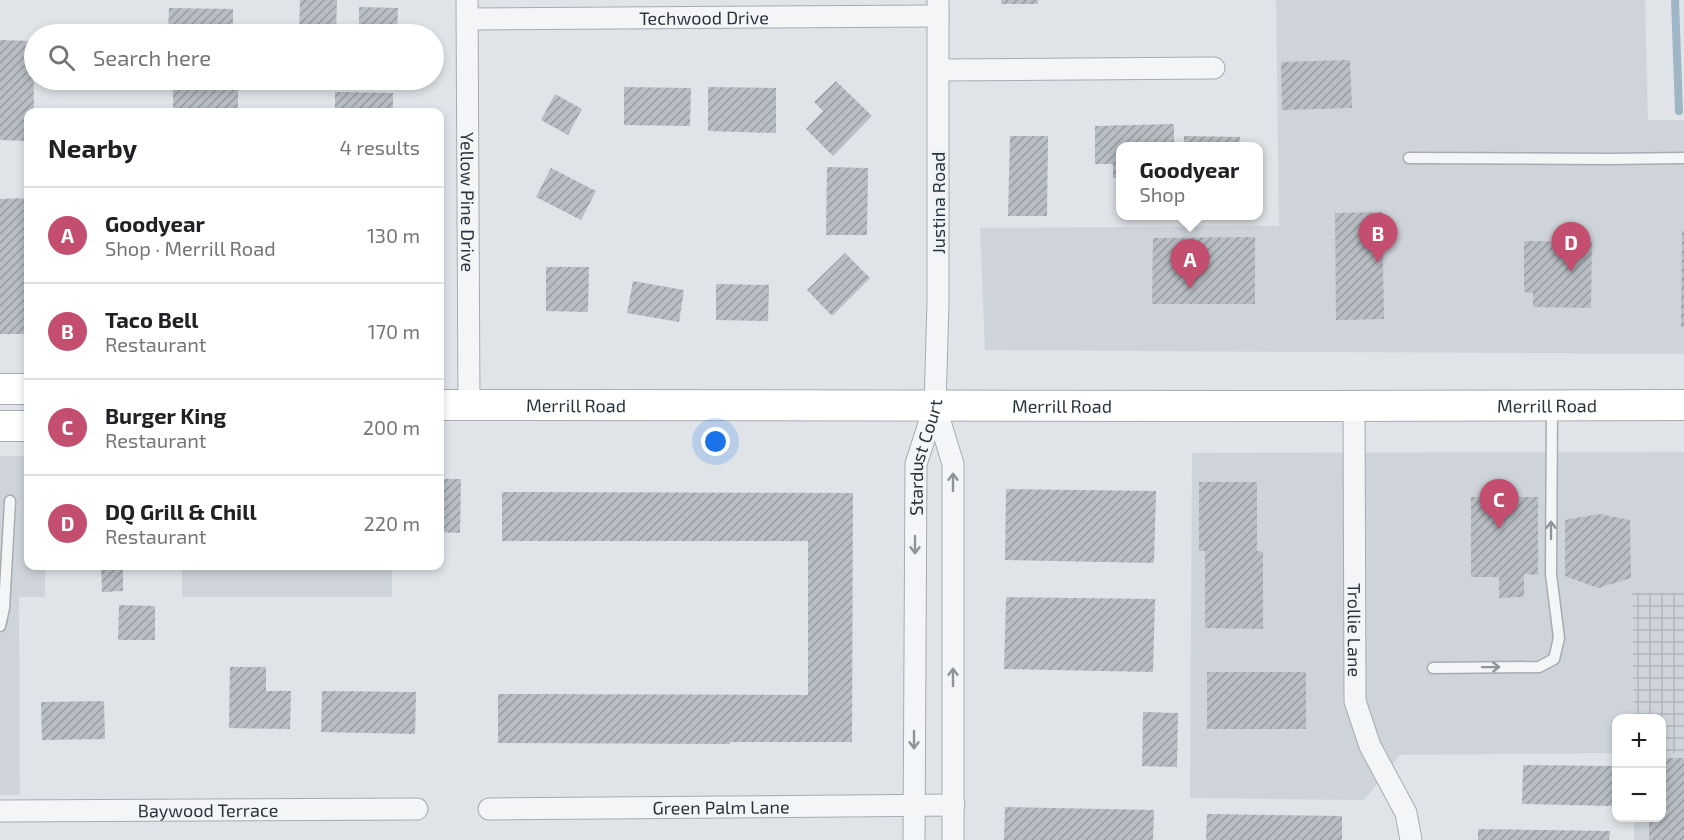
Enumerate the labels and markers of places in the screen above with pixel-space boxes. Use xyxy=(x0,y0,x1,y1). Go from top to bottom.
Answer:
pin: B xyxy=(1358,214,1398,263)
pin: D xyxy=(1552,222,1590,272)
pin: A xyxy=(1170,240,1210,289)
pin: C xyxy=(1480,480,1518,529)

